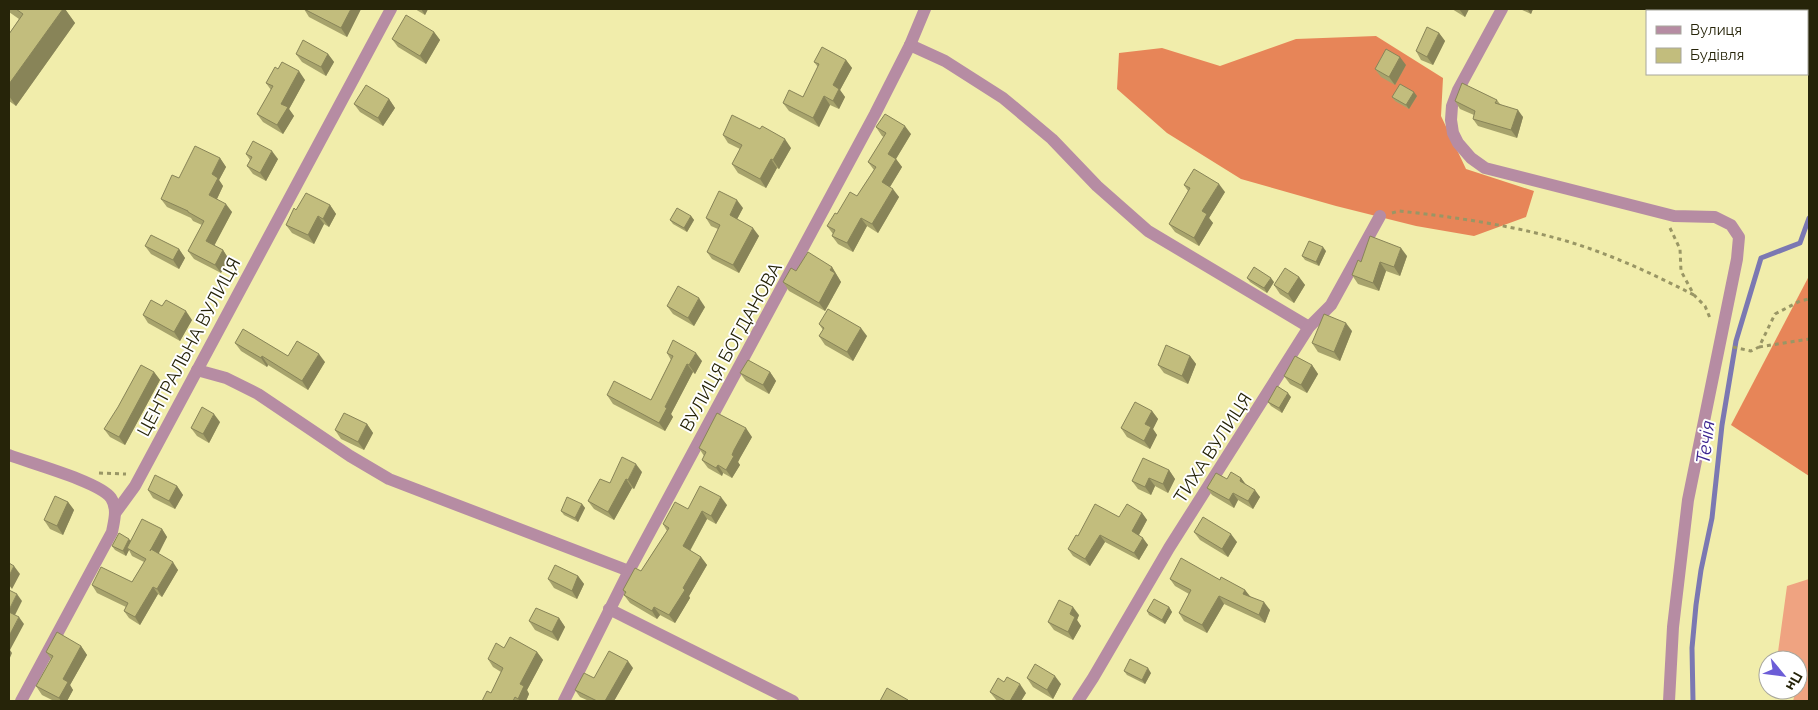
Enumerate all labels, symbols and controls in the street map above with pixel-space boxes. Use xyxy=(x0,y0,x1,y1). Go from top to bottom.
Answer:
legend xyxy=(1646,10,1808,75)
text: Вулиця xyxy=(1690,21,1742,39)
text: Будівля xyxy=(1690,46,1744,64)
street label: ЦЕНТРАЛЬНА ВУЛИЦЯ xyxy=(133,254,245,440)
street label: ВУЛИЦЯ БОГДАНОВА xyxy=(675,259,786,435)
street label: ТИХА ВУЛИЦЯ xyxy=(1169,389,1256,507)
water label: Течія xyxy=(1691,419,1719,465)
north arrow xyxy=(1758,650,1808,700)
text: Пн xyxy=(1783,669,1806,693)

